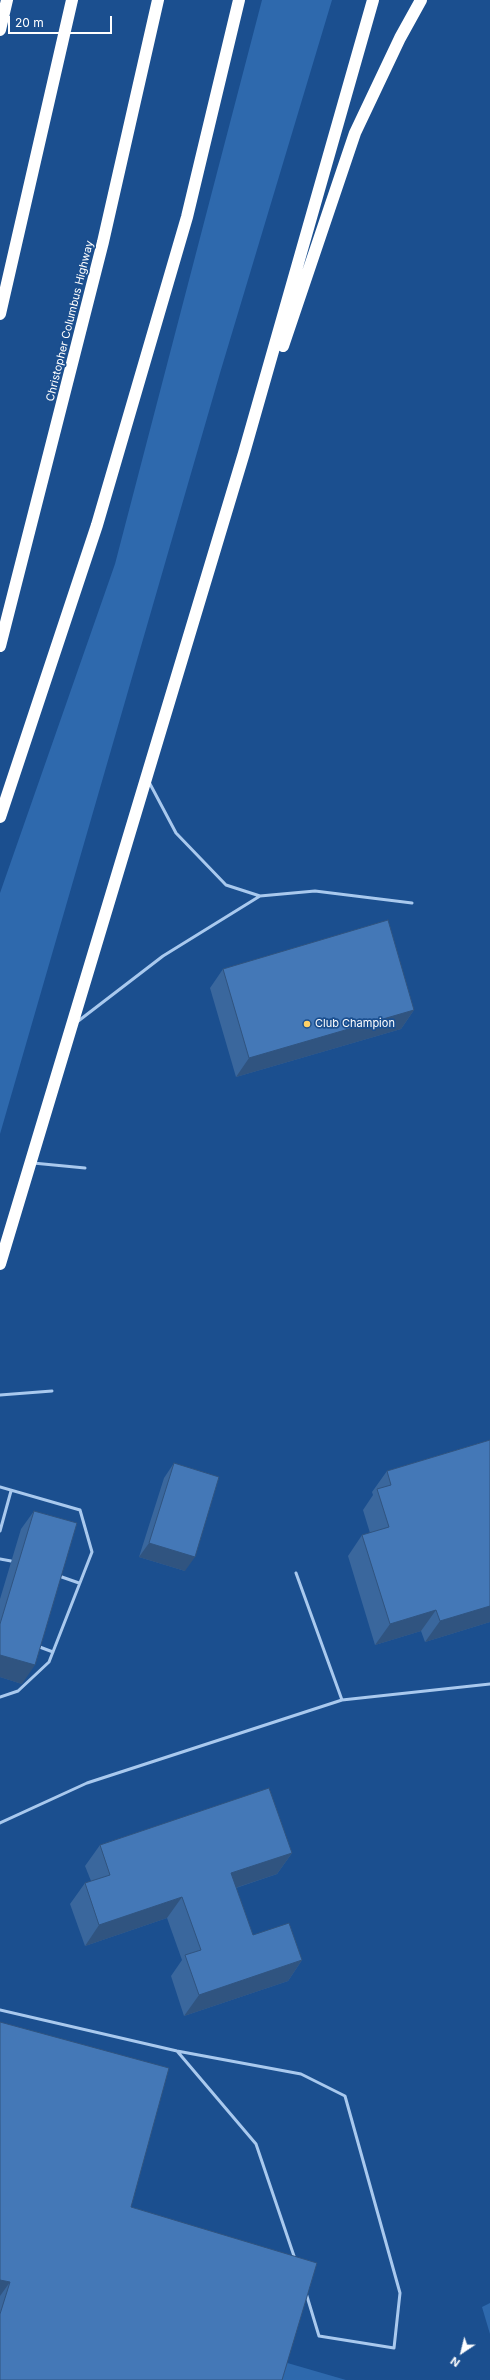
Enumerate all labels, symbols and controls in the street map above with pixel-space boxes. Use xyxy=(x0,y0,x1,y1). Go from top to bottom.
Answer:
scale bar xyxy=(10,8,114,34)
text: 20 m xyxy=(15,15,44,30)
street label: Christopher Columbus Highway xyxy=(44,239,96,403)
place label: Club Champion xyxy=(315,1017,395,1031)
marker: Club Champion xyxy=(302,1019,312,1029)
north arrow xyxy=(442,2332,482,2372)
text: N xyxy=(448,2354,463,2370)

